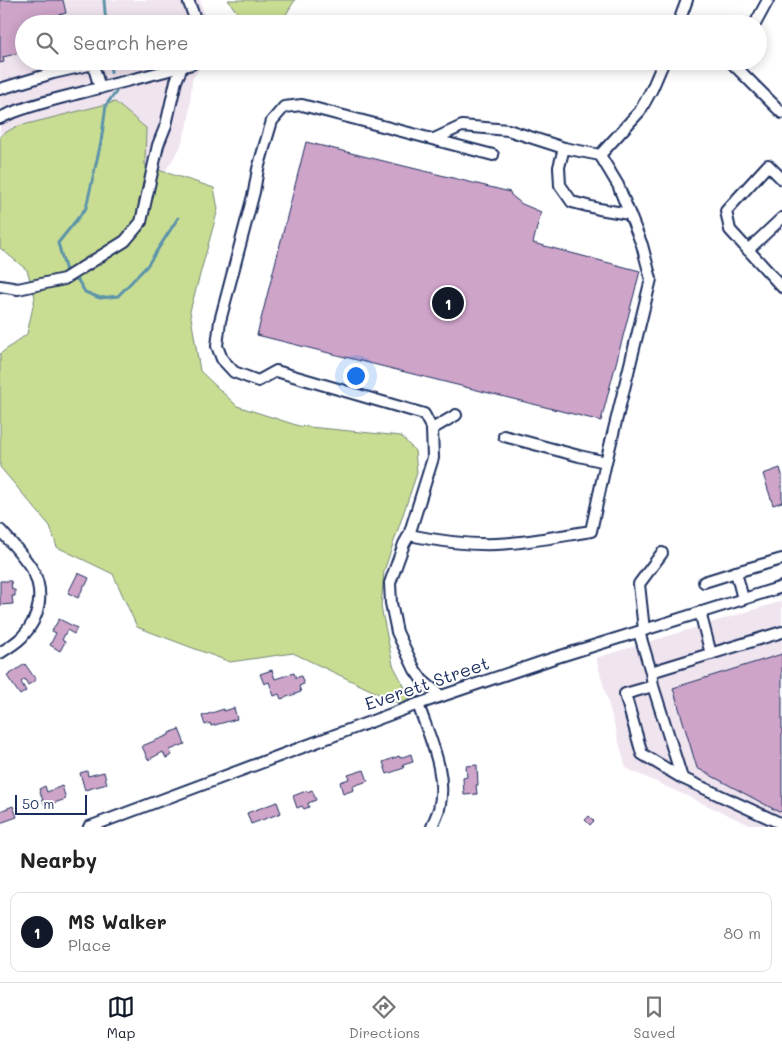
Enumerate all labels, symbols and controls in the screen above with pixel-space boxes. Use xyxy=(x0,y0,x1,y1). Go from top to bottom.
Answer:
search box xyxy=(15,15,767,70)
icon: search xyxy=(33,29,61,57)
text: Search here xyxy=(73,30,189,55)
pin: 1 xyxy=(432,284,464,322)
your location xyxy=(343,363,369,389)
street label: Everett Street xyxy=(361,651,492,716)
scale bar xyxy=(15,792,88,815)
text: 50 m xyxy=(22,794,54,813)
text: Nearby xyxy=(20,846,97,873)
text: MS Walker xyxy=(68,909,167,934)
text: 1 xyxy=(33,922,41,943)
text: 80 m xyxy=(724,922,761,943)
text: Place xyxy=(68,934,111,955)
tab: Map xyxy=(107,993,135,1042)
tab: Directions xyxy=(349,993,420,1042)
tab: Saved xyxy=(634,993,675,1042)

